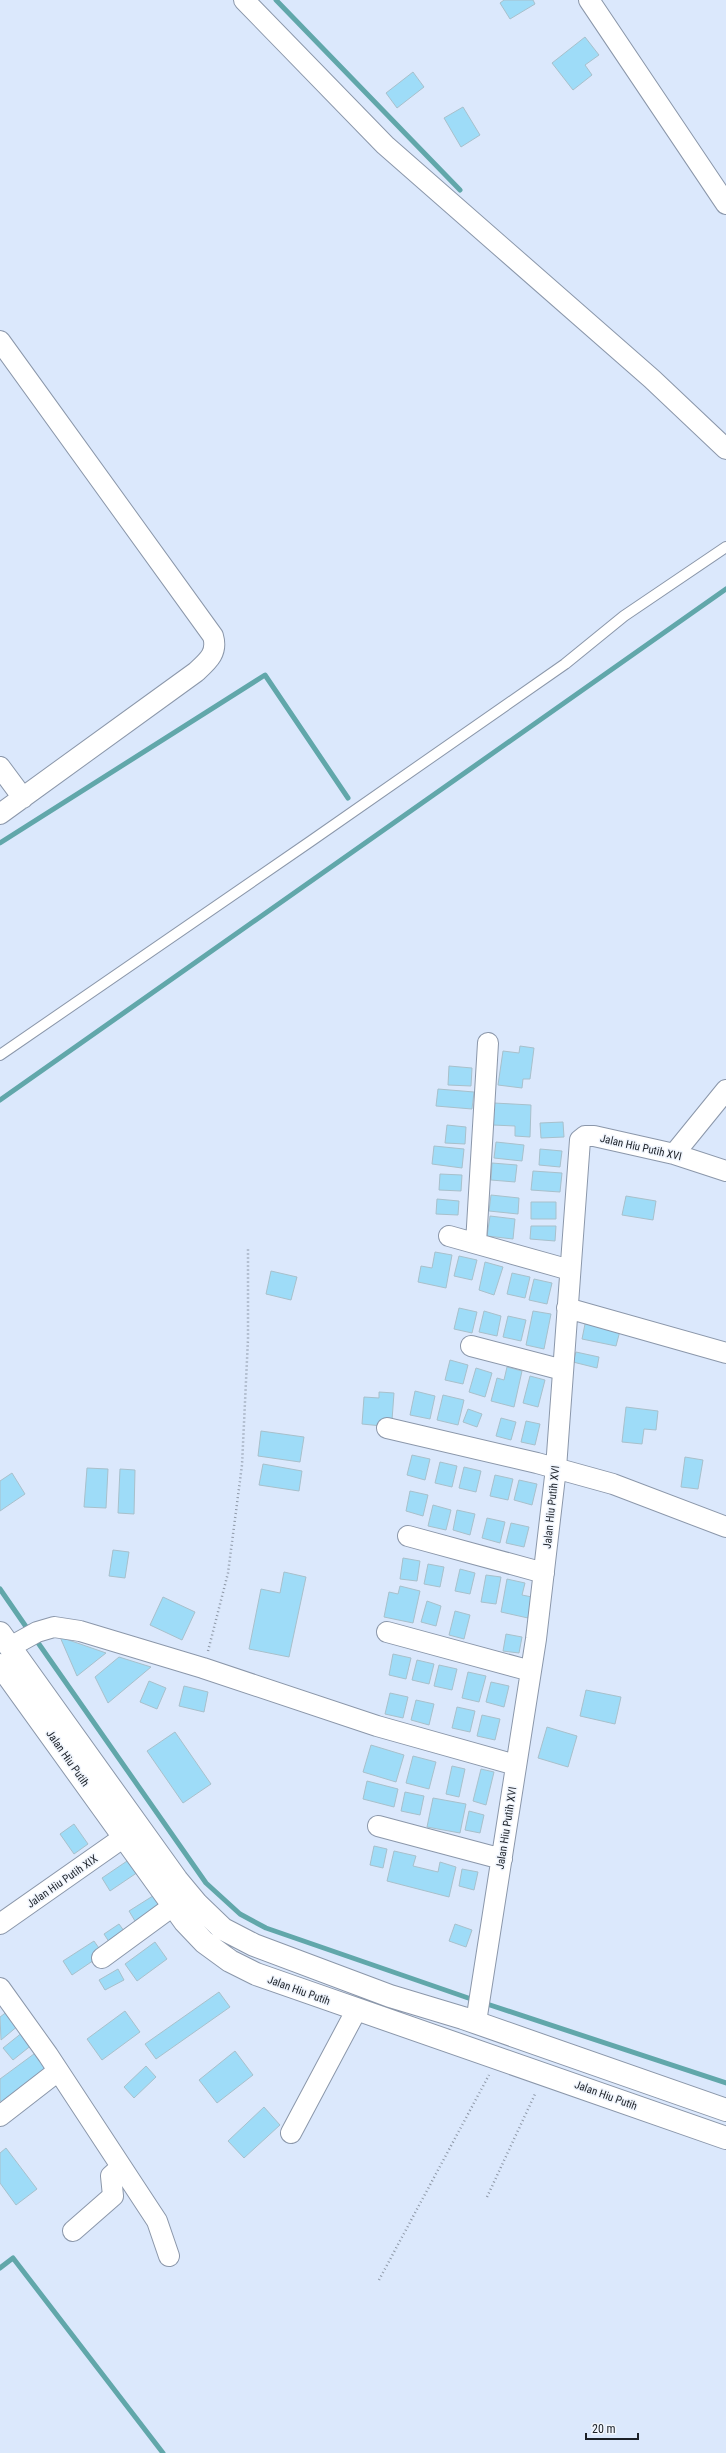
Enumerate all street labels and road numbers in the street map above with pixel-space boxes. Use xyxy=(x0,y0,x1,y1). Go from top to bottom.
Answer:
street label: Jalan Hiu Putih XVI xyxy=(599,1132,683,1163)
street label: Jalan Hiu Putih XVI xyxy=(541,1465,562,1549)
street label: Jalan Hiu Putih xyxy=(43,1728,92,1789)
street label: Jalan Hiu Putih XVI xyxy=(494,1786,519,1870)
street label: Jalan Hiu Putih XIX xyxy=(24,1852,100,1911)
street label: Jalan Hiu Putih xyxy=(266,1973,332,2008)
street label: Jalan Hiu Putih xyxy=(573,2078,639,2113)

